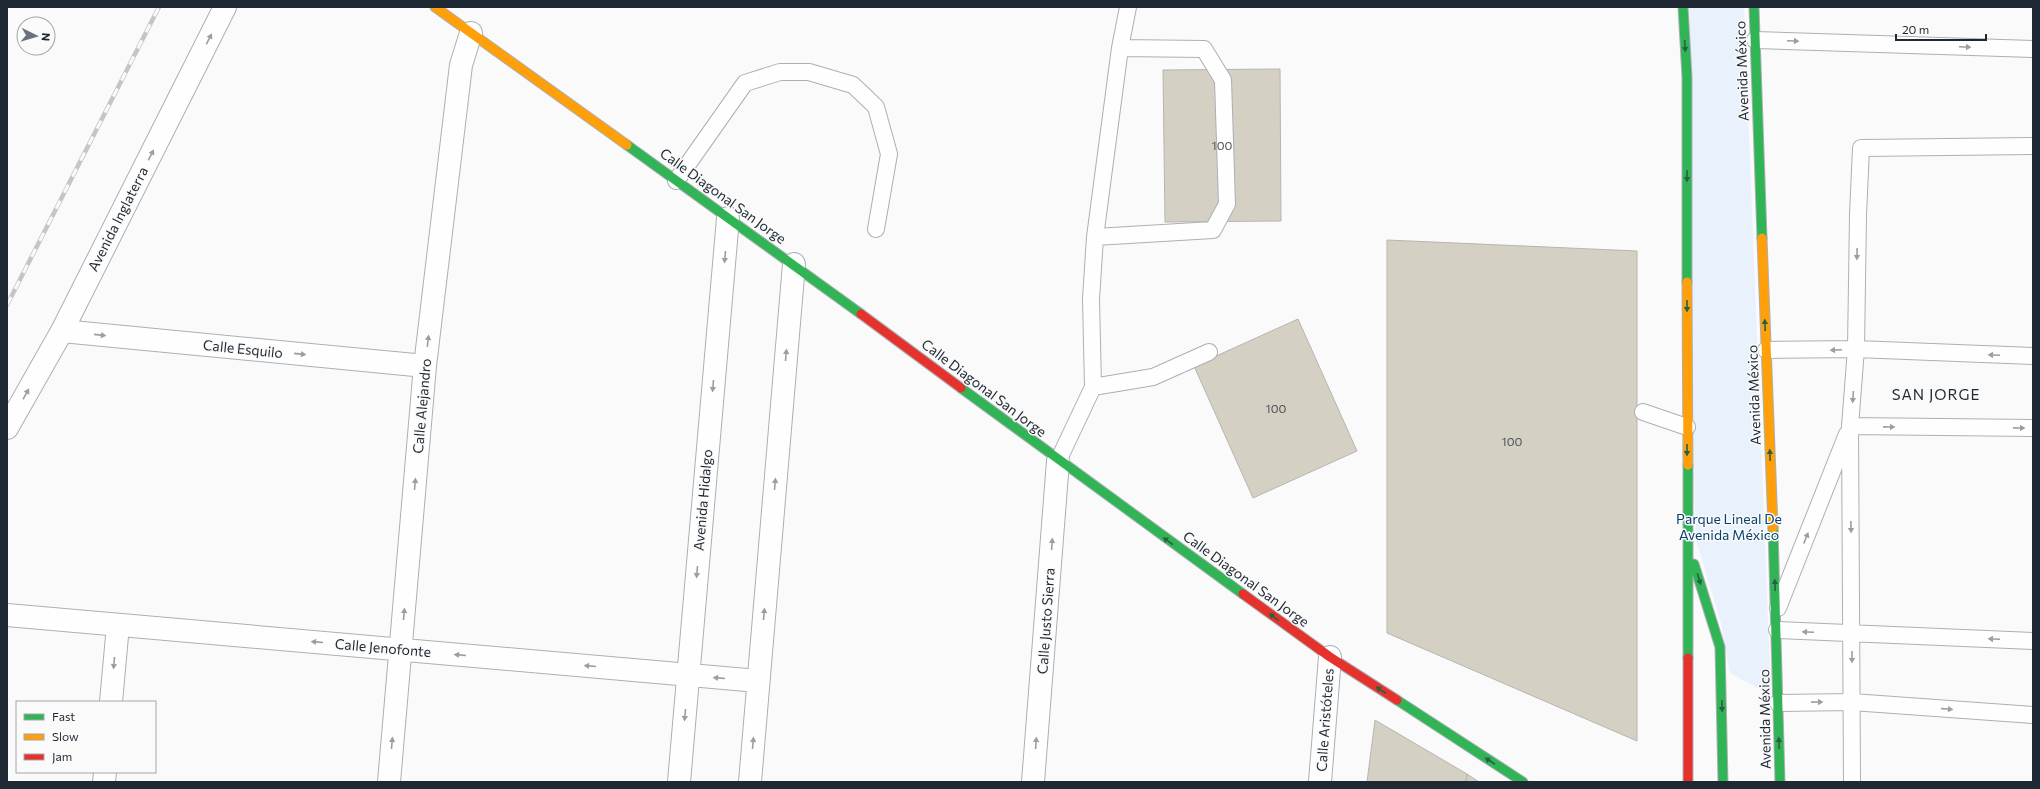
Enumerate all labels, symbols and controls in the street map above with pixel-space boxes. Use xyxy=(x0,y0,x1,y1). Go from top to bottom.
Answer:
north arrow xyxy=(16,16,56,56)
scale bar xyxy=(1896,16,1986,42)
street label: Avenida México xyxy=(1731,21,1752,121)
text: 20 m xyxy=(1902,22,1929,36)
text: N xyxy=(40,32,53,42)
one-way arrow xyxy=(206,33,212,45)
one-way arrow xyxy=(1787,38,1799,45)
one-way arrow xyxy=(1682,40,1688,53)
one-way arrow xyxy=(1959,43,1971,50)
house number: 100 xyxy=(1212,138,1233,152)
street label: Calle Diagonal San Jorge xyxy=(657,144,790,247)
one-way arrow xyxy=(147,149,154,161)
street label: Avenida Inglaterra xyxy=(84,164,151,274)
one-way arrow xyxy=(1684,170,1690,183)
one-way arrow xyxy=(1854,248,1860,261)
one-way arrow xyxy=(721,251,728,263)
one-way arrow xyxy=(1684,300,1690,313)
one-way arrow xyxy=(1762,319,1769,331)
one-way arrow xyxy=(94,331,106,338)
one-way arrow xyxy=(425,335,431,347)
street label: Calle Diagonal San Jorge xyxy=(919,335,1050,440)
street label: Calle Esquilo xyxy=(202,336,284,361)
street label: Avenida México xyxy=(1743,345,1764,445)
one-way arrow xyxy=(1829,347,1842,353)
one-way arrow xyxy=(783,349,789,361)
one-way arrow xyxy=(293,351,306,357)
one-way arrow xyxy=(1988,351,2000,358)
street label: Calle Alejandro xyxy=(409,358,434,454)
one-way arrow xyxy=(710,380,717,392)
district label: SAN JORGE xyxy=(1892,385,1980,403)
one-way arrow xyxy=(23,389,29,400)
one-way arrow xyxy=(1849,391,1856,403)
house number: 100 xyxy=(1266,401,1287,415)
one-way arrow xyxy=(1883,423,1895,430)
one-way arrow xyxy=(2013,425,2026,431)
house number: 100 xyxy=(1502,434,1523,448)
one-way arrow xyxy=(1684,444,1690,457)
street label: Avenida Hidalgo xyxy=(690,448,715,552)
one-way arrow xyxy=(1767,449,1774,461)
one-way arrow xyxy=(411,478,418,490)
one-way arrow xyxy=(772,478,778,490)
park label: Parque Lineal De Avenida México xyxy=(1676,510,1782,543)
one-way arrow xyxy=(1848,521,1855,533)
street label: Calle Diagonal San Jorge xyxy=(1180,527,1313,630)
one-way arrow xyxy=(1804,531,1810,543)
one-way arrow xyxy=(1163,537,1174,545)
one-way arrow xyxy=(1048,538,1055,550)
one-way arrow xyxy=(694,566,701,578)
street label: Calle Justo Sierra xyxy=(1033,567,1058,675)
one-way arrow xyxy=(1696,573,1702,585)
one-way arrow xyxy=(1772,578,1778,591)
one-way arrow xyxy=(400,608,407,620)
one-way arrow xyxy=(761,608,767,620)
one-way arrow xyxy=(1269,613,1279,621)
one-way arrow xyxy=(1802,628,1814,635)
street label: Calle Jenofonte xyxy=(334,635,432,660)
one-way arrow xyxy=(1987,636,2000,642)
one-way arrow xyxy=(311,639,323,646)
one-way arrow xyxy=(1849,651,1855,664)
one-way arrow xyxy=(454,652,466,659)
one-way arrow xyxy=(111,657,118,669)
one-way arrow xyxy=(584,663,596,670)
street label: Calle Aristóteles xyxy=(1312,668,1337,772)
street label: Avenida México xyxy=(1755,669,1774,769)
one-way arrow xyxy=(713,674,725,681)
one-way arrow xyxy=(1376,686,1386,694)
one-way arrow xyxy=(1811,699,1824,705)
one-way arrow xyxy=(1718,700,1725,712)
legend xyxy=(16,701,156,773)
one-way arrow xyxy=(1941,705,1953,712)
text: Fast xyxy=(52,709,75,723)
one-way arrow xyxy=(681,709,688,721)
text: Slow xyxy=(52,729,79,743)
one-way arrow xyxy=(1776,736,1782,749)
one-way arrow xyxy=(389,737,395,749)
one-way arrow xyxy=(750,737,756,749)
one-way arrow xyxy=(1033,737,1040,749)
text: Jam xyxy=(52,749,72,764)
one-way arrow xyxy=(1484,757,1496,764)

